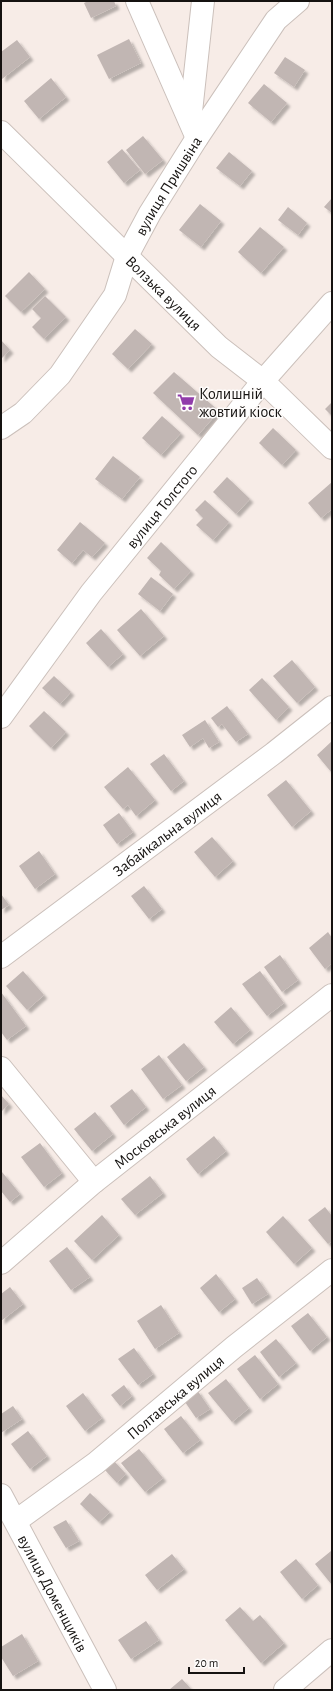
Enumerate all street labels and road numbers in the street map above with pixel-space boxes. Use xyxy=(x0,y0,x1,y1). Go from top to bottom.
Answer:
street label: вулиця Пришвіна xyxy=(133,134,205,238)
street label: Волзька вулиця xyxy=(122,253,204,334)
street label: вулиця Толстого xyxy=(124,462,201,552)
street label: Забайкальна вулиця xyxy=(110,788,225,880)
street label: Московська вулиця xyxy=(111,1083,219,1172)
street label: Полтавська вулиця xyxy=(124,1352,227,1442)
street label: вулиця Доменщиків xyxy=(15,1532,90,1655)

